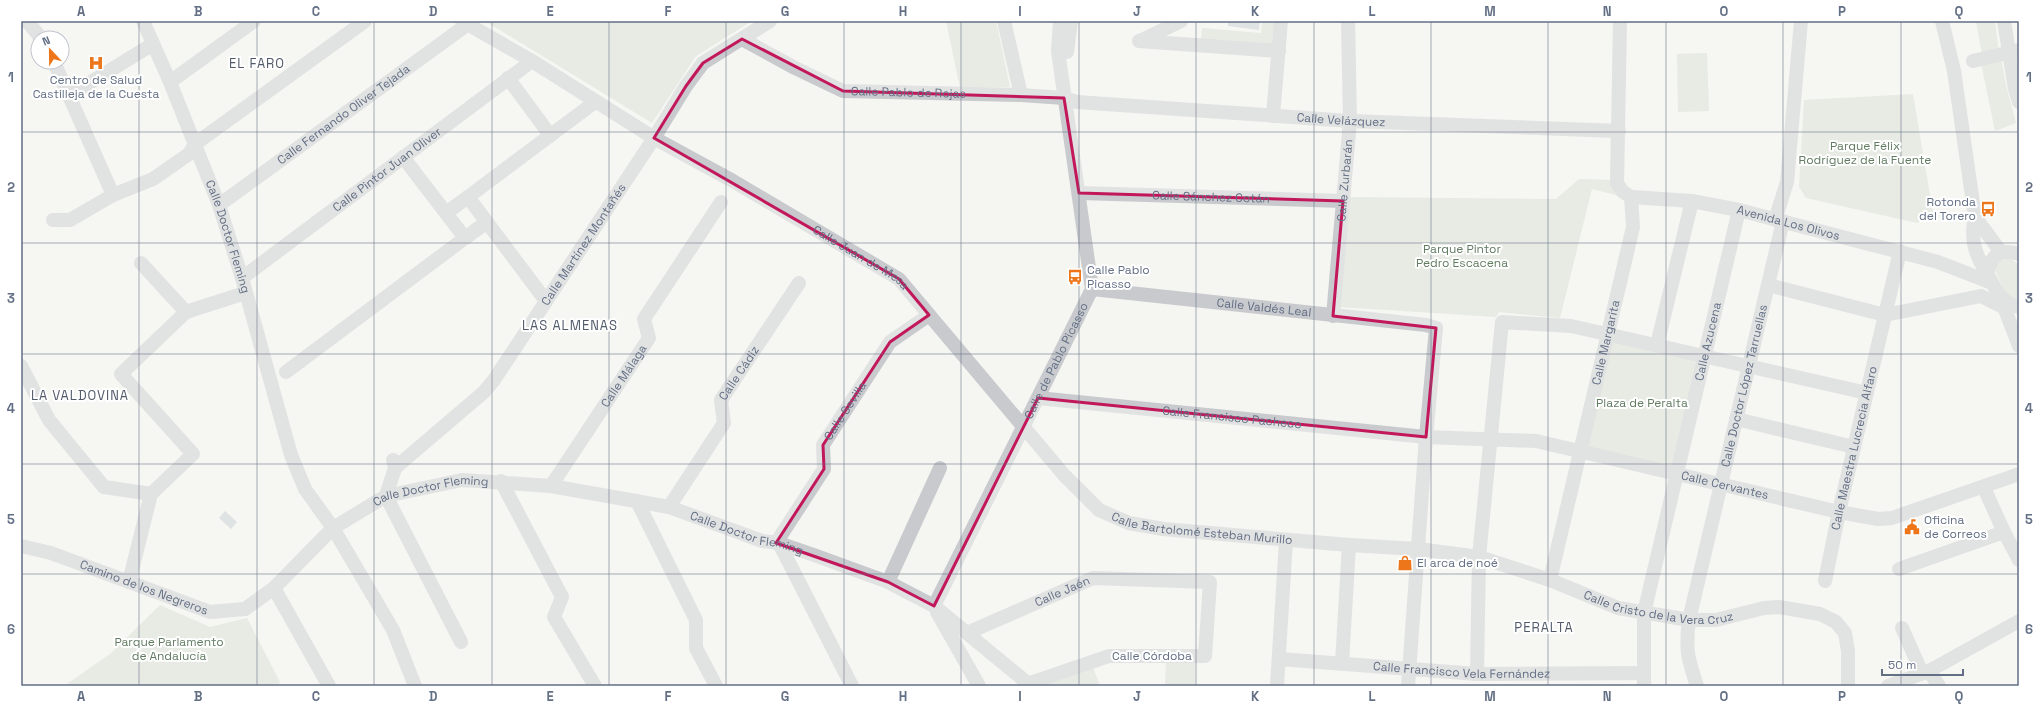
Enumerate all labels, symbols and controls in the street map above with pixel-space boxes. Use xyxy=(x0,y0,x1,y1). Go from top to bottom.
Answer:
text: A xyxy=(77,3,86,20)
text: B xyxy=(194,3,203,20)
text: C xyxy=(312,3,320,20)
text: D xyxy=(429,3,438,20)
text: E xyxy=(546,3,554,20)
text: F xyxy=(665,3,672,20)
text: G xyxy=(781,3,789,20)
text: H xyxy=(899,3,907,20)
text: I xyxy=(1018,3,1022,20)
text: J xyxy=(1133,3,1141,20)
text: K xyxy=(1251,3,1260,20)
text: L xyxy=(1368,3,1376,20)
text: M xyxy=(1484,3,1496,20)
text: N xyxy=(1603,3,1611,20)
text: O xyxy=(1720,3,1729,20)
text: P xyxy=(1838,3,1846,20)
text: Q xyxy=(1955,3,1964,20)
north arrow xyxy=(30,30,70,70)
text: N xyxy=(40,33,52,49)
hospital icon: Centro de Salud Castilleja de la Cuesta xyxy=(87,54,105,72)
district label: EL FARO xyxy=(229,55,285,72)
street label: Calle Fernando Oliver Tejada xyxy=(274,61,413,168)
text: 1 xyxy=(8,69,14,86)
text: 1 xyxy=(2026,69,2032,86)
place label: Centro de Salud Castilleja de la Cuesta xyxy=(33,72,159,102)
street label: Calle Pablo de Rojas xyxy=(851,83,966,102)
street label: Calle Velázquez xyxy=(1296,109,1386,130)
street label: Calle Pintor Juan Oliver xyxy=(329,123,445,215)
park label: Parque Félix Rodríguez de la Fuente xyxy=(1799,138,1931,168)
street label: Calle Zurbarán xyxy=(1333,139,1356,222)
street label: Calle Doctor Fleming xyxy=(202,178,254,295)
text: 2 xyxy=(7,179,15,196)
text: 2 xyxy=(2025,179,2033,196)
street label: Calle Martínez Montañés xyxy=(537,181,630,309)
street label: Calle Sánchez Cotán xyxy=(1152,187,1270,207)
place label: Rotonda del Torero xyxy=(1919,194,1976,224)
bus stop icon: Rotonda del Torero xyxy=(1979,200,1997,218)
street label: Avenida Los Olivos xyxy=(1735,202,1842,244)
street label: Calle Juan de Mesa xyxy=(810,222,913,293)
park label: Parque Pintor Pedro Escacena xyxy=(1416,241,1508,271)
place label: Calle Pablo Picasso xyxy=(1087,262,1150,292)
bus stop icon: Calle Pablo Picasso xyxy=(1066,268,1084,286)
text: 3 xyxy=(7,290,15,307)
text: 3 xyxy=(2025,290,2033,307)
street label: Calle Valdés Leal xyxy=(1216,294,1312,321)
street label: Calle Margarita xyxy=(1588,298,1624,387)
street label: Calle de Pablo Picasso xyxy=(1020,300,1092,422)
street label: Calle Azucena xyxy=(1691,300,1725,382)
street label: Calle Doctor López Tarruellas xyxy=(1717,303,1771,469)
district label: LAS ALMENAS xyxy=(522,317,618,334)
street label: Calle Málaga xyxy=(597,341,651,411)
street label: Calle Cádiz xyxy=(715,343,763,403)
street label: Calle Maestra Lucrecia Alfaro xyxy=(1828,365,1881,532)
street label: Calle Sevilla xyxy=(820,378,870,443)
district label: LA VALDOVINA xyxy=(31,387,129,404)
park label: Plaza de Peralta xyxy=(1596,395,1688,411)
text: 4 xyxy=(7,400,15,417)
text: 4 xyxy=(2025,400,2033,417)
street label: Calle Francisco Pacheco xyxy=(1162,403,1303,432)
street label: Calle Cervantes xyxy=(1680,467,1770,503)
street label: Calle Doctor Fleming xyxy=(370,472,489,510)
street label: Calle Doctor Fleming xyxy=(688,507,806,559)
street label: Calle Bartolomé Esteban Murillo xyxy=(1109,508,1293,548)
text: 5 xyxy=(7,511,15,528)
text: 5 xyxy=(2025,511,2033,528)
place label: Oficina de Correos xyxy=(1924,512,1987,542)
public building icon: Oficina de Correos xyxy=(1903,518,1921,536)
shop icon: El arca de noé xyxy=(1396,554,1414,572)
place label: El arca de noé xyxy=(1417,555,1498,571)
street label: Camino de los Negreros xyxy=(78,556,210,619)
street label: Calle Jaén xyxy=(1032,572,1092,610)
street label: Calle Cristo de la Vera Cruz xyxy=(1581,587,1735,628)
district label: PERALTA xyxy=(1514,619,1574,636)
text: 6 xyxy=(7,621,15,638)
text: 6 xyxy=(2025,621,2033,638)
park label: Parque Parlamento de Andalucía xyxy=(114,634,224,664)
street label: Calle Córdoba xyxy=(1112,648,1192,664)
scale bar xyxy=(1882,651,1963,677)
text: 50 m xyxy=(1888,657,1916,673)
street label: Calle Francisco Vela Fernández xyxy=(1372,658,1550,682)
text: A xyxy=(77,688,86,705)
text: B xyxy=(194,688,203,705)
text: C xyxy=(312,688,320,705)
text: D xyxy=(429,688,438,705)
text: E xyxy=(546,688,554,705)
text: F xyxy=(665,688,672,705)
text: G xyxy=(781,688,789,705)
text: H xyxy=(899,688,907,705)
text: I xyxy=(1018,688,1022,705)
text: J xyxy=(1133,688,1141,705)
text: K xyxy=(1251,688,1260,705)
text: L xyxy=(1368,688,1376,705)
text: M xyxy=(1484,688,1496,705)
text: N xyxy=(1603,688,1611,705)
text: O xyxy=(1720,688,1729,705)
text: P xyxy=(1838,688,1846,705)
text: Q xyxy=(1955,688,1964,705)

